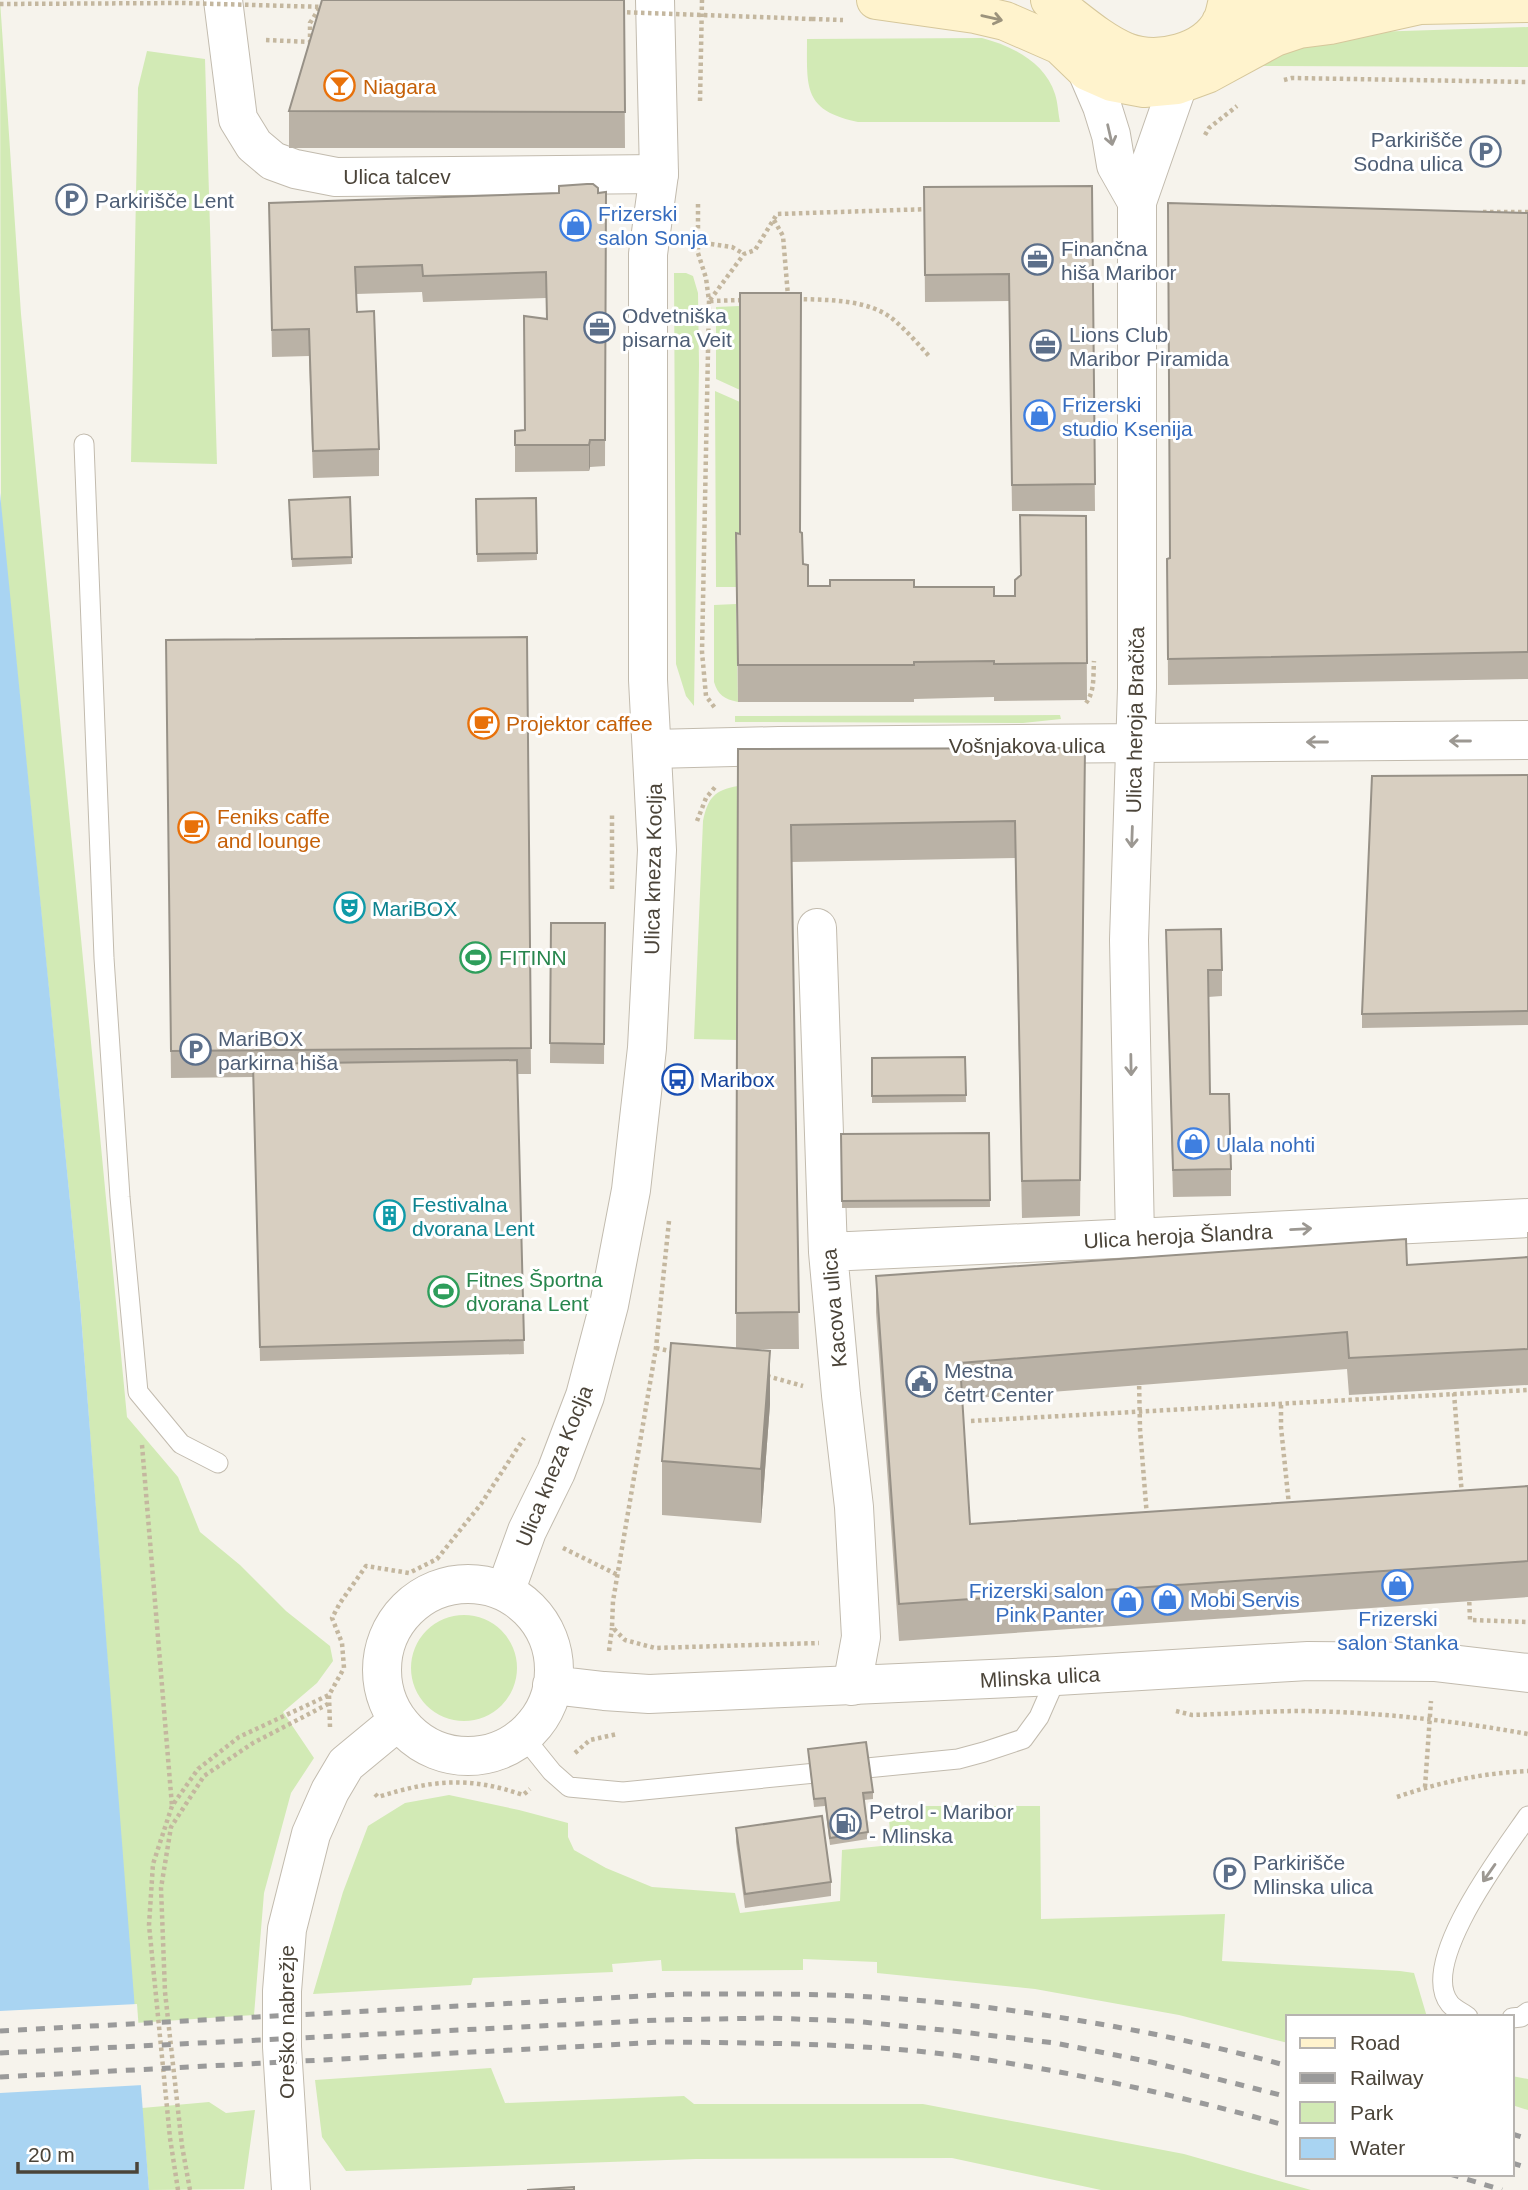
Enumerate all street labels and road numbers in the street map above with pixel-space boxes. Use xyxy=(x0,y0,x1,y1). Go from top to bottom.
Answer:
street label: Ulica talcev xyxy=(343,165,451,188)
street label: Ulica heroja Bračiča xyxy=(1122,626,1148,814)
street label: Vošnjakova ulica xyxy=(949,734,1106,757)
street label: Ulica kneza Koclja xyxy=(640,783,666,955)
street label: Ulica heroja Šlandra xyxy=(1083,1220,1273,1252)
street label: Kacova ulica xyxy=(817,1247,851,1368)
street label: Ulica kneza Koclja xyxy=(511,1382,597,1550)
street label: Mlinska ulica xyxy=(979,1662,1101,1692)
street label: Oreško nabrežje xyxy=(275,1945,298,2099)

